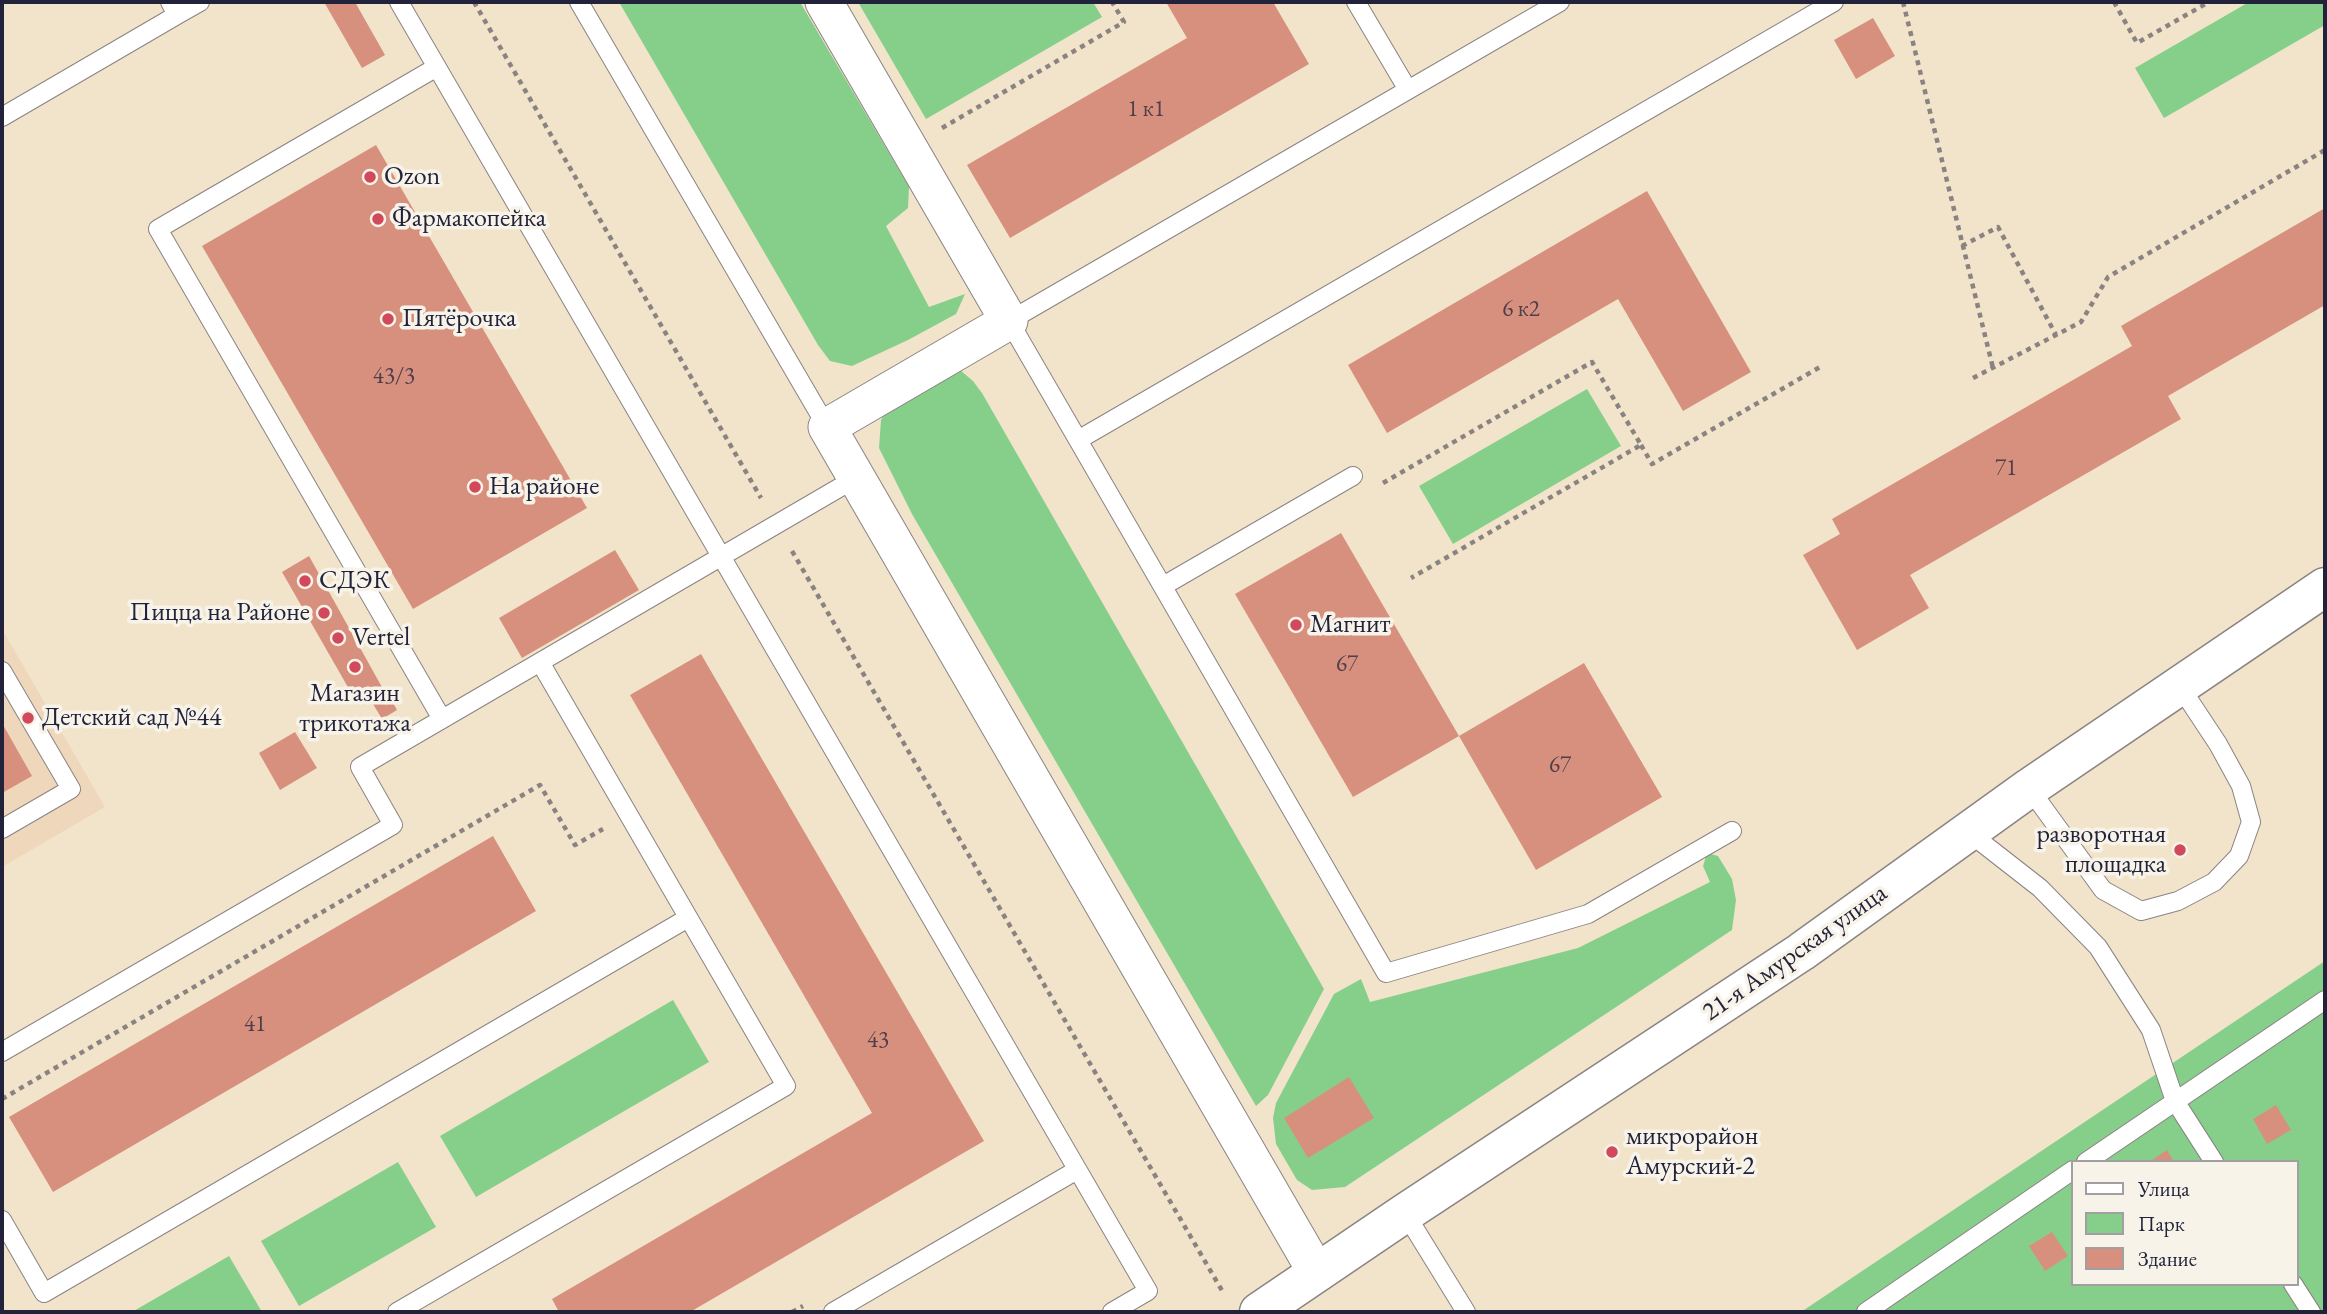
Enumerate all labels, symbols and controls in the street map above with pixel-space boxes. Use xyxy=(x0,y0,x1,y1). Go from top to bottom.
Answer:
house number: 1 к1 xyxy=(1127,96,1165,124)
place label: Ozon xyxy=(384,161,440,193)
marker: Ozon xyxy=(362,169,378,185)
place label: Фармакопейка xyxy=(392,203,546,235)
marker: Фармакопейка xyxy=(370,211,386,227)
house number: 6 к2 xyxy=(1502,296,1540,324)
place label: Пятёрочка xyxy=(402,303,516,335)
marker: Пятёрочка xyxy=(380,311,396,327)
house number: 43/3 xyxy=(373,363,415,391)
house number: 71 xyxy=(1995,455,2017,483)
place label: На районе xyxy=(489,471,599,503)
marker: На районе xyxy=(467,479,483,495)
place label: СДЭК xyxy=(319,565,390,597)
marker: СДЭК xyxy=(297,573,313,589)
place label: Пицца на Районе xyxy=(130,597,310,629)
marker: Пицца на Районе xyxy=(316,605,332,621)
place label: Магнит xyxy=(1310,609,1390,641)
marker: Магнит xyxy=(1288,617,1304,633)
place label: Vertel xyxy=(352,622,410,654)
marker: Vertel xyxy=(330,630,346,646)
house number: 67 xyxy=(1336,651,1358,679)
marker: Магазин трикотажа xyxy=(347,659,363,675)
place label: Магазин трикотажа xyxy=(299,678,411,740)
place label: Детский сад №44 xyxy=(42,702,222,734)
marker: Детский сад №44 xyxy=(20,710,36,726)
house number: 67 xyxy=(1549,752,1571,780)
place label: разворотная площадка xyxy=(2037,819,2166,880)
marker: разворотная площадка xyxy=(2172,842,2188,858)
street label: 21-я Амурская улица xyxy=(1697,878,1893,1028)
house number: 41 xyxy=(244,1011,266,1039)
house number: 43 xyxy=(867,1027,889,1055)
place label: микрорайон Амурский-2 xyxy=(1626,1121,1758,1182)
marker: микрорайон Амурский-2 xyxy=(1604,1144,1620,1160)
legend xyxy=(2072,1160,2299,1286)
text: Улица xyxy=(2138,1175,2190,1202)
text: Парк xyxy=(2138,1210,2185,1237)
text: Здание xyxy=(2138,1245,2197,1272)

